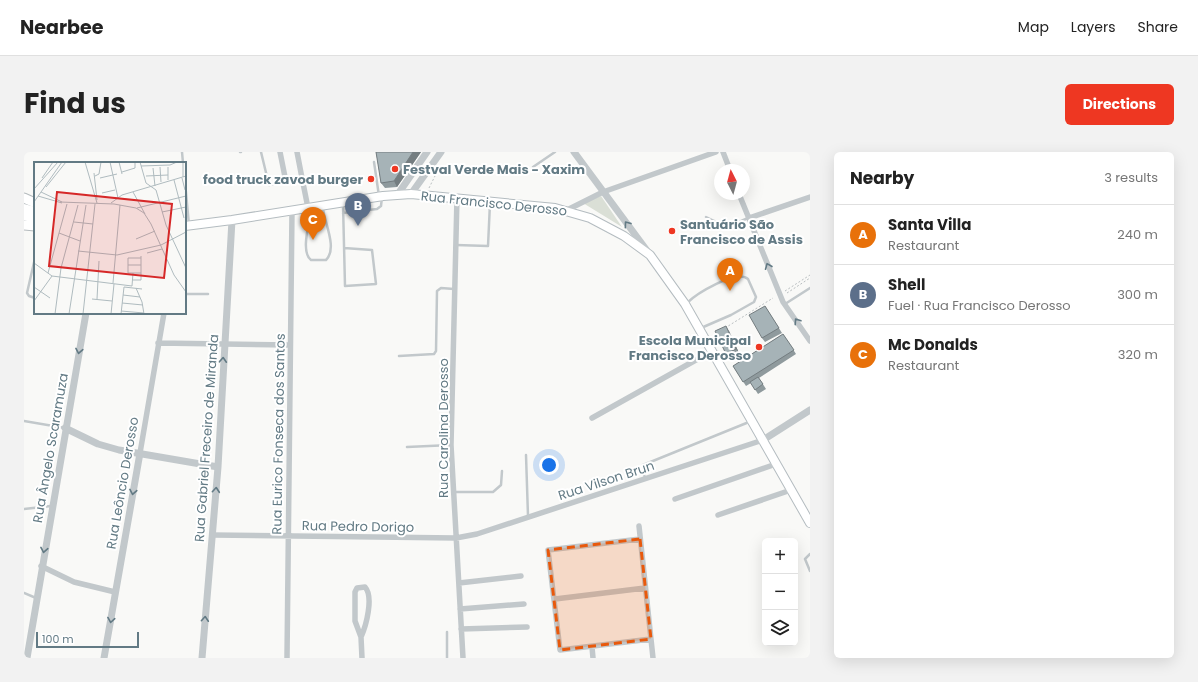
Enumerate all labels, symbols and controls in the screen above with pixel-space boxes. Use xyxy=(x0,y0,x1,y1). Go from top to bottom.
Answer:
text: Nearbee xyxy=(20,14,103,41)
text: Map xyxy=(1018,17,1049,37)
text: Layers xyxy=(1071,17,1115,37)
text: Share xyxy=(1137,17,1178,37)
text: Find us xyxy=(24,84,126,123)
button: Directions xyxy=(1065,84,1174,125)
place label: Festval Verde Mais - Xaxim xyxy=(403,160,585,179)
inset map xyxy=(34,162,186,314)
marker: Festval Verde Mais - Xaxim xyxy=(390,164,400,174)
north arrow xyxy=(714,164,750,200)
text: Nearby xyxy=(850,166,914,190)
text: 3 results xyxy=(1104,168,1158,187)
place label: food truck zavod burger xyxy=(203,170,363,189)
marker: food truck zavod burger xyxy=(366,174,376,184)
street label: Rua Francisco Derosso xyxy=(420,186,568,221)
pin: B xyxy=(345,193,371,226)
pin: C xyxy=(300,207,326,240)
text: Santa Villa xyxy=(888,214,971,235)
place label: Santuário São Francisco de Assis xyxy=(680,215,803,249)
one-way arrow xyxy=(624,221,632,228)
text: A xyxy=(858,225,868,244)
text: 240 m xyxy=(1117,225,1158,244)
marker: Santuário São Francisco de Assis xyxy=(667,226,677,236)
text: Restaurant xyxy=(888,236,959,255)
pin: A xyxy=(717,258,743,291)
one-way arrow xyxy=(765,262,773,269)
text: Shell xyxy=(888,274,925,295)
text: B xyxy=(859,285,867,304)
text: 300 m xyxy=(1117,285,1158,304)
text: Fuel · Rua Francisco Derosso xyxy=(888,296,1071,315)
one-way arrow xyxy=(795,319,802,326)
place label: Escola Municipal Francisco Derosso xyxy=(629,331,751,365)
street label: Rua Gabriel Freceiro de Miranda xyxy=(190,333,223,543)
street label: Rua Eurico Fonseca dos Santos xyxy=(267,333,290,535)
text: Mc Donalds xyxy=(888,334,978,355)
marker: Escola Municipal Francisco Derosso xyxy=(754,342,764,352)
text: C xyxy=(858,345,868,364)
text: 320 m xyxy=(1118,345,1158,364)
one-way arrow xyxy=(75,348,84,354)
text: Restaurant xyxy=(888,356,959,375)
one-way arrow xyxy=(219,357,228,363)
street label: Rua Carolina Derosso xyxy=(434,358,453,498)
street label: Rua Ângelo Scaramuza xyxy=(28,372,73,524)
street label: Rua Leôncio Derosso xyxy=(102,415,143,551)
your location xyxy=(539,455,559,475)
street label: Rua Vilson Brun xyxy=(556,456,657,505)
one-way arrow xyxy=(211,487,220,493)
one-way arrow xyxy=(129,488,138,495)
street label: Rua Pedro Dorigo xyxy=(302,516,414,537)
map controls xyxy=(762,538,798,646)
button: + xyxy=(762,538,798,574)
one-way arrow xyxy=(40,547,49,553)
button: − xyxy=(762,574,798,610)
button: layers xyxy=(762,610,798,646)
one-way arrow xyxy=(107,616,115,623)
one-way arrow xyxy=(201,616,210,622)
scale bar xyxy=(36,630,139,649)
text: 100 m xyxy=(42,631,74,647)

